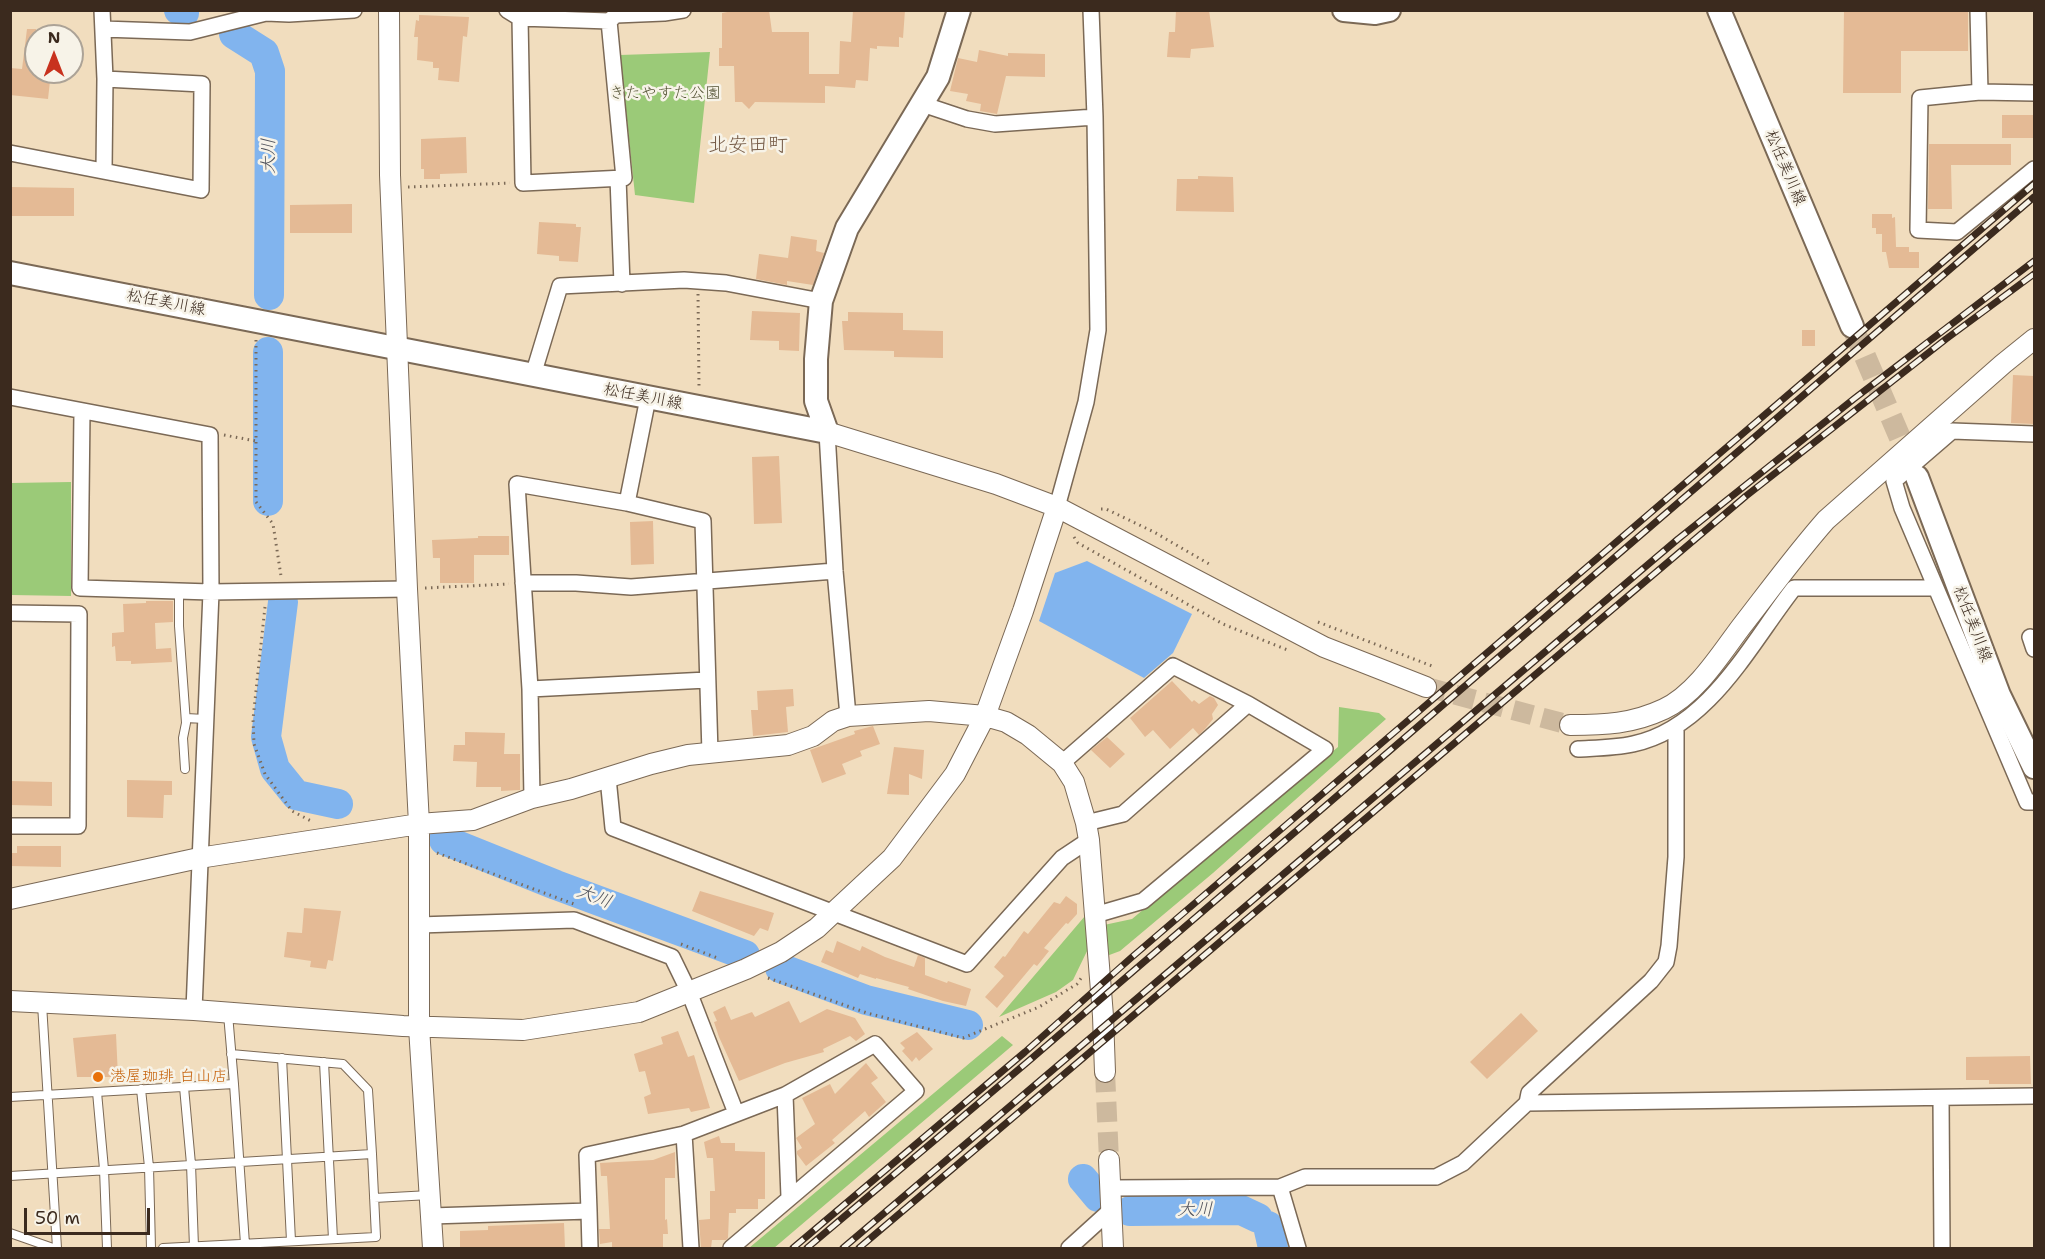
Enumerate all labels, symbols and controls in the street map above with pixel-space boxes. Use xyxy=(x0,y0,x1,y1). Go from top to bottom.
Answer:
north arrow xyxy=(24,24,84,84)
text: N xyxy=(48,27,60,48)
park label: きたやすた公園 xyxy=(609,84,721,104)
street label: 松任美川線 xyxy=(1761,127,1809,209)
district label: 北安田町 xyxy=(708,134,788,158)
water label: 大川 xyxy=(258,138,280,174)
street label: 松任美川線 xyxy=(125,286,207,320)
street label: 松任美川線 xyxy=(602,380,684,414)
street label: 松任美川線 xyxy=(1949,583,1995,665)
water label: 大川 xyxy=(573,880,615,914)
place label: 港屋珈琲 白山店 xyxy=(110,1067,227,1087)
marker: 港屋珈琲 白山店 xyxy=(91,1070,105,1084)
scale bar xyxy=(27,1196,153,1234)
water label: 大川 xyxy=(1177,1199,1213,1221)
text: 50 m xyxy=(35,1206,80,1230)

